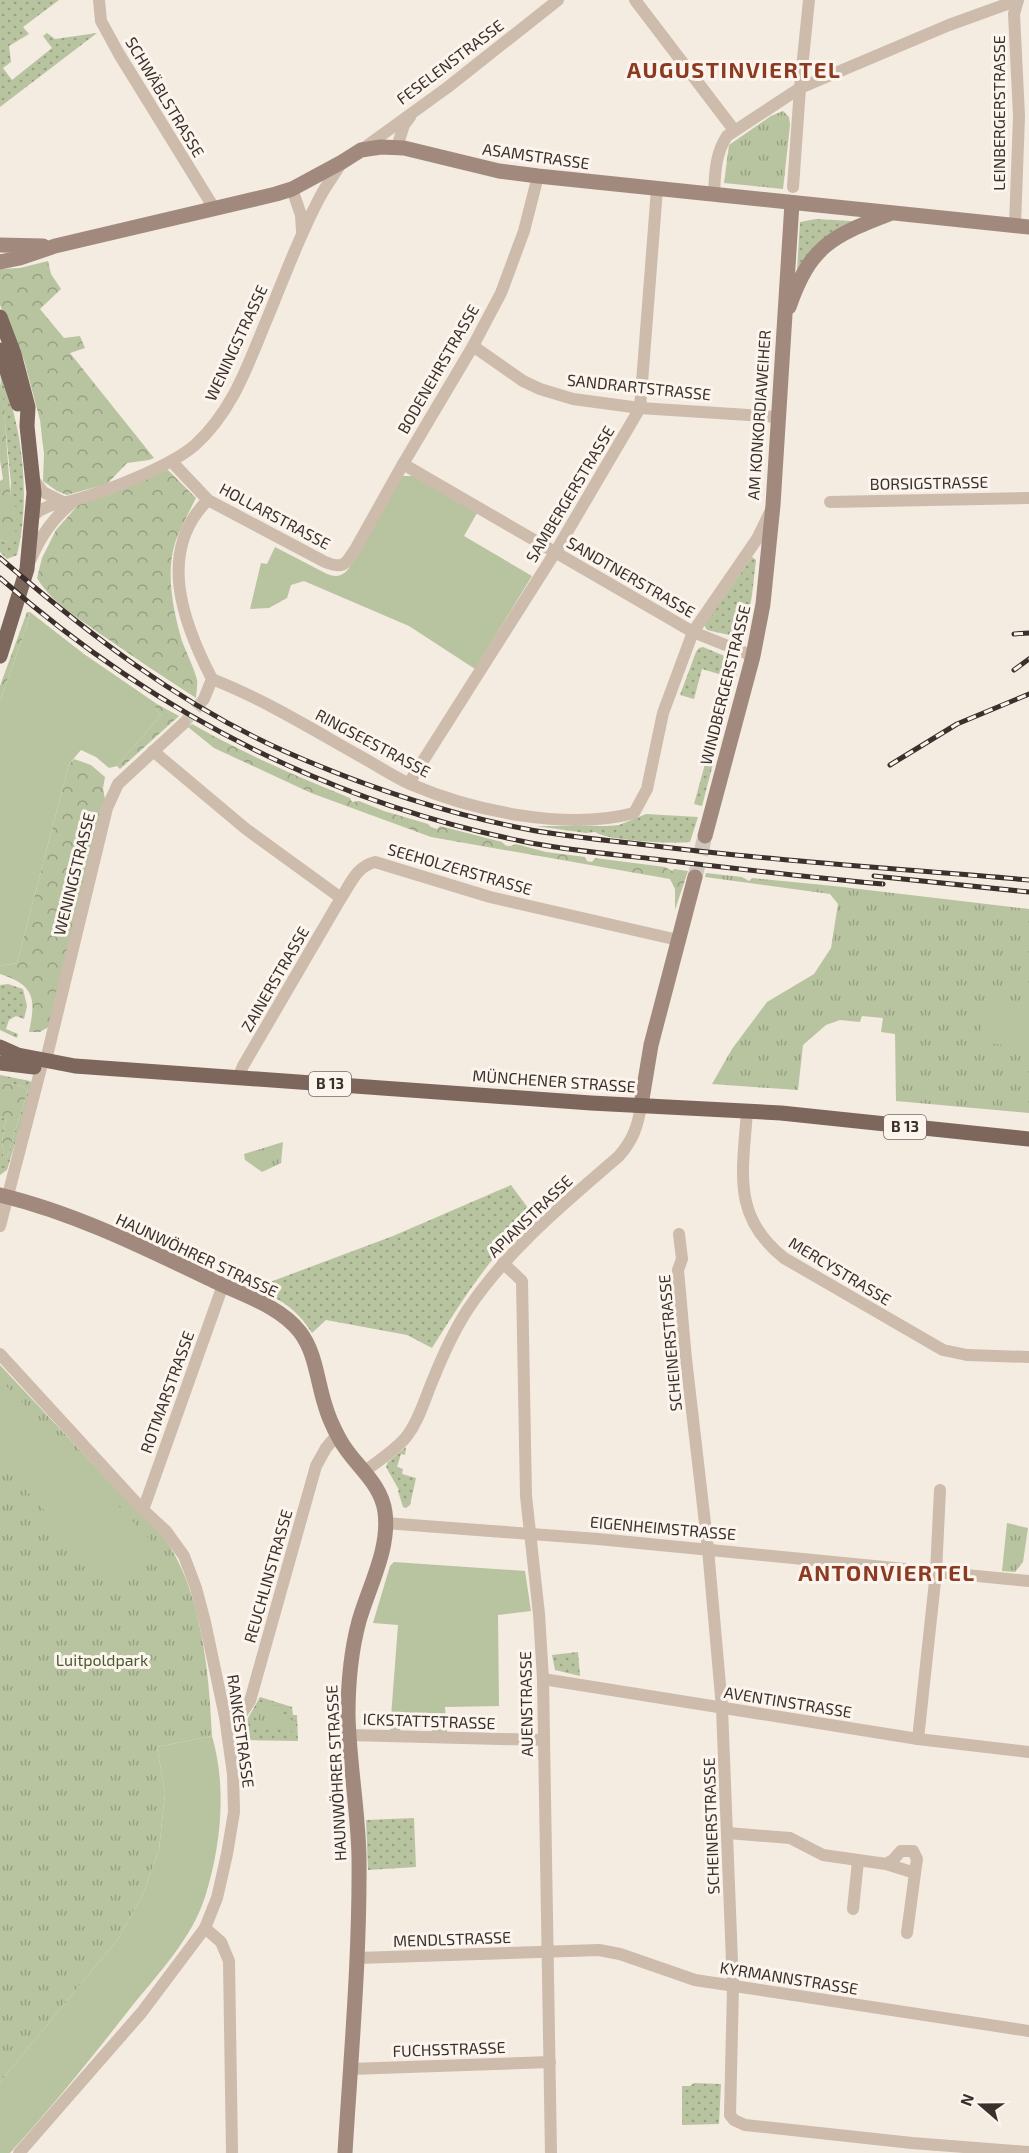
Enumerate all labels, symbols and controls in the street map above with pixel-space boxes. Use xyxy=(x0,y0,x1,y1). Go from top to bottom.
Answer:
street label: FESELENSTRASSE xyxy=(392,15,507,108)
street label: SCHWÄBLSTRASSE xyxy=(122,33,209,160)
street label: LEINBERGERSTRASSE xyxy=(989,35,1008,191)
district label: AUGUSTINVIERTEL xyxy=(627,56,841,82)
street label: ASAMSTRASSE xyxy=(481,139,591,172)
street label: WENINGSTRASSE xyxy=(200,282,271,404)
street label: BODENEHRSTRASSE xyxy=(393,301,482,437)
street label: AM KONKORDIAWEIHER xyxy=(743,329,774,501)
street label: SANDRARTSTRASSE xyxy=(566,369,712,404)
street label: SAMBERGERSTRASSE xyxy=(521,422,618,565)
street label: BORSIGSTRASSE xyxy=(869,472,989,493)
street label: HOLLARSTRASSE xyxy=(217,478,334,553)
street label: SANDTNERSTRASSE xyxy=(564,532,699,621)
street label: WINDBERGERSTRASSE xyxy=(695,603,754,767)
street label: RINGSEESTRASSE xyxy=(313,704,434,781)
street label: WENINGSTRASSE xyxy=(49,810,98,937)
street label: SEEHOLZERSTRASSE xyxy=(386,839,535,898)
street label: ZAINERSTRASSE xyxy=(237,923,312,1035)
street label: MÜNCHENER STRASSE xyxy=(472,1065,636,1096)
road number: B 13 xyxy=(309,1072,351,1096)
road number: B 13 xyxy=(884,1115,926,1139)
street label: APIANSTRASSE xyxy=(484,1171,576,1261)
street label: HAUNWÖHRER STRASSE xyxy=(113,1209,281,1300)
street label: MERCYSTRASSE xyxy=(786,1233,895,1309)
street label: SCHEINERSTRASSE xyxy=(654,1274,685,1412)
street label: ROTMARSTRASSE xyxy=(136,1328,197,1455)
street label: REUCHLINSTRASSE xyxy=(239,1507,296,1645)
street label: EIGENHEIMSTRASSE xyxy=(589,1512,737,1543)
district label: ANTONVIERTEL xyxy=(798,1559,976,1585)
park label: Luitpoldpark xyxy=(56,1650,148,1669)
street label: AUENSTRASSE xyxy=(515,1651,536,1757)
street label: RANKESTRASSE xyxy=(224,1673,259,1789)
street label: AVENTINSTRASSE xyxy=(723,1682,853,1721)
street label: HAUNWÖHRER STRASSE xyxy=(321,1684,350,1862)
street label: ICKSTATTSTRASSE xyxy=(362,1709,496,1732)
street label: SCHEINERSTRASSE xyxy=(699,1757,722,1895)
street label: MENDLSTRASSE xyxy=(393,1927,511,1950)
street label: KYRMANNSTRASSE xyxy=(718,1957,860,1998)
street label: FUCHSSTRASSE xyxy=(392,2037,506,2060)
north arrow xyxy=(951,2075,1011,2135)
text: N xyxy=(956,2091,977,2108)

